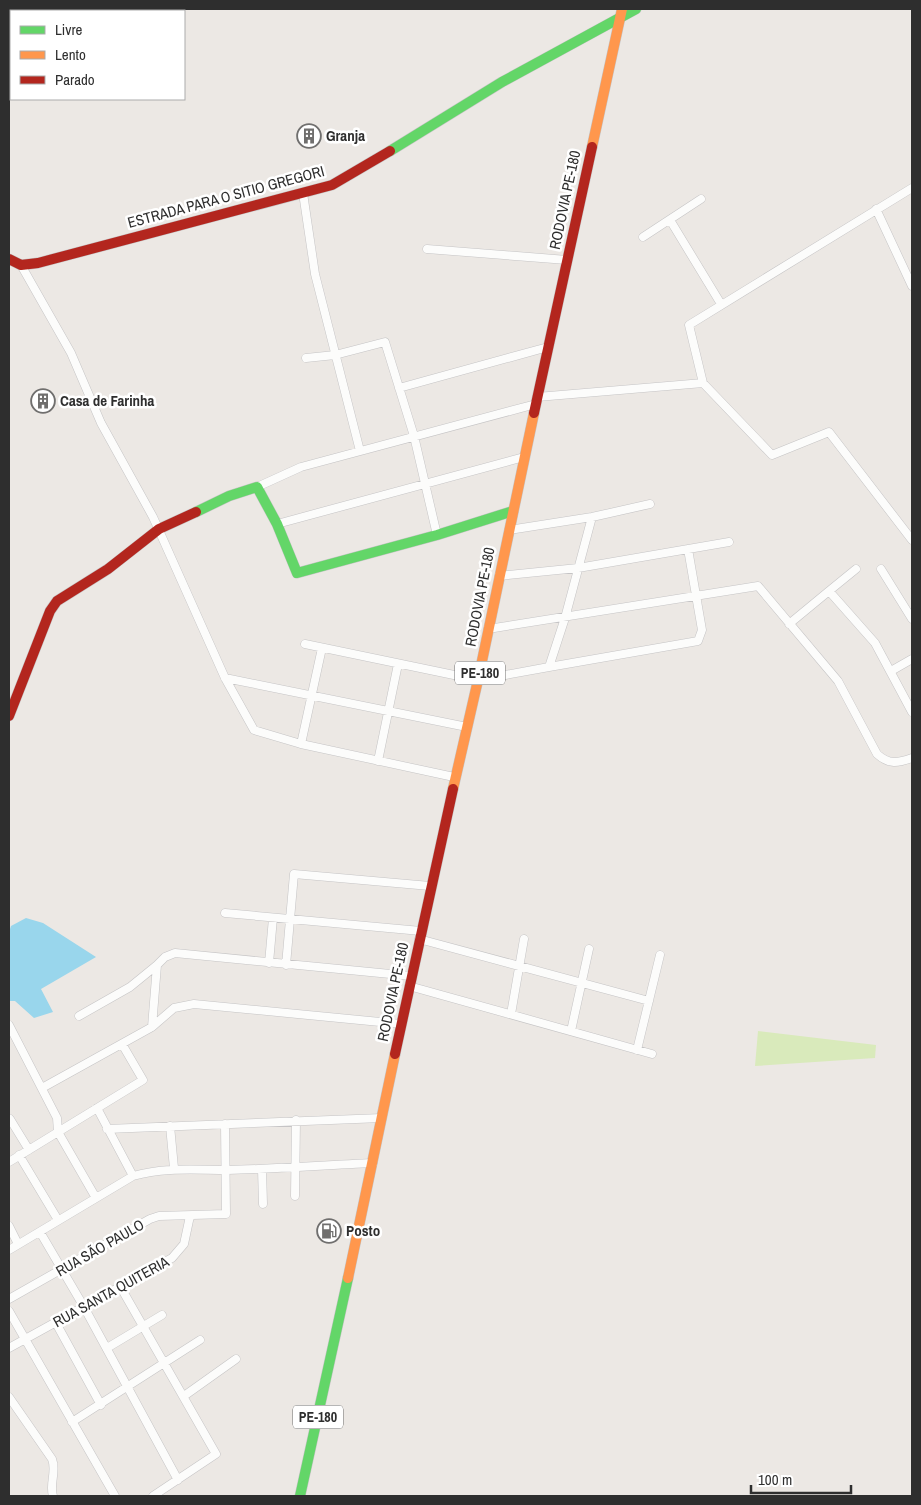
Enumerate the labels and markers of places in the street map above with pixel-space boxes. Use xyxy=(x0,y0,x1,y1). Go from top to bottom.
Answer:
building icon: Granja xyxy=(296,123,322,149)
place label: Granja xyxy=(326,125,365,146)
building icon: Casa de Farinha xyxy=(30,388,56,414)
place label: Casa de Farinha xyxy=(60,390,155,411)
fuel station icon: Posto xyxy=(316,1218,342,1244)
place label: Posto xyxy=(346,1220,380,1241)

